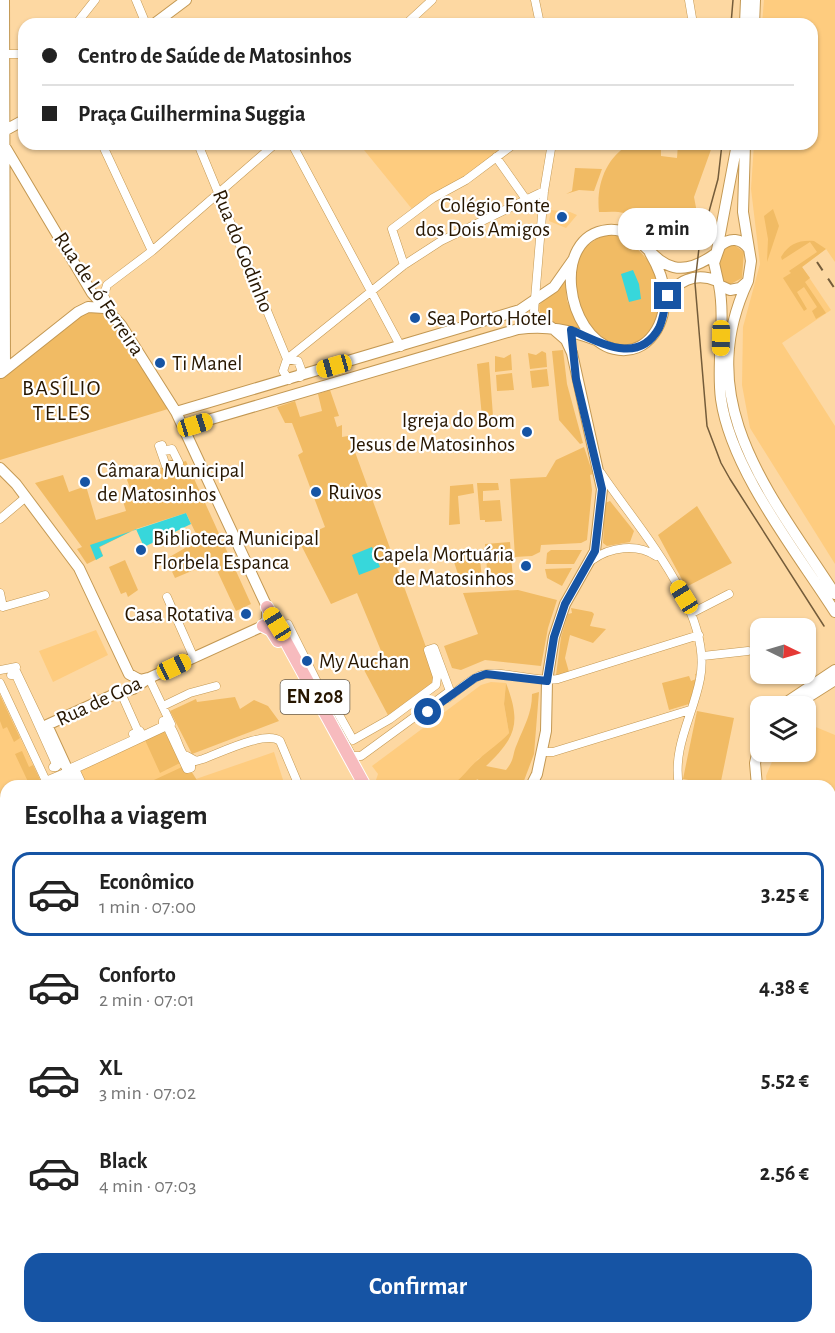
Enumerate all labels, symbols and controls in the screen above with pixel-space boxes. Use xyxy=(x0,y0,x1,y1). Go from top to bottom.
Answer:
text: Centro de Saúde de Matosinhos xyxy=(78,45,352,67)
text: Praça Guilhermina Suggia xyxy=(78,103,306,125)
street label: Rua do Godinho xyxy=(209,187,277,315)
place label: Colégio Fonte dos Dois Amigos xyxy=(415,195,550,240)
callout: 2 min xyxy=(618,209,718,251)
marker: Colégio Fonte dos Dois Amigos xyxy=(555,210,569,224)
text: 2 min xyxy=(645,219,690,239)
street label: Rua de Ló Ferreira xyxy=(50,228,148,360)
route end xyxy=(654,282,681,309)
place label: Sea Porto Hotel xyxy=(427,308,552,329)
marker: Sea Porto Hotel xyxy=(408,311,422,325)
car xyxy=(712,320,730,356)
car xyxy=(314,352,354,380)
place label: Ti Manel xyxy=(172,353,242,374)
marker: Ti Manel xyxy=(153,356,167,370)
district label: BASÍLIO TELES xyxy=(22,376,102,424)
place label: Igreja do Bom Jesus de Matosinhos xyxy=(350,410,515,455)
car xyxy=(175,411,215,439)
marker: Igreja do Bom Jesus de Matosinhos xyxy=(520,425,534,439)
place label: Câmara Municipal de Matosinhos xyxy=(97,460,245,505)
marker: Câmara Municipal de Matosinhos xyxy=(78,475,92,489)
place label: Ruivos xyxy=(328,482,382,503)
marker: Ruivos xyxy=(309,485,323,499)
place label: Biblioteca Municipal Florbela Espanca xyxy=(153,528,319,573)
marker: Biblioteca Municipal Florbela Espanca xyxy=(134,543,148,557)
place label: Capela Mortuária de Matosinhos xyxy=(373,544,514,589)
marker: Capela Mortuária de Matosinhos xyxy=(519,559,533,573)
car xyxy=(667,577,701,617)
place label: Casa Rotativa xyxy=(125,604,234,625)
car xyxy=(260,604,294,644)
marker: Casa Rotativa xyxy=(239,607,253,621)
north arrow xyxy=(750,618,816,684)
map controls xyxy=(750,618,816,762)
car xyxy=(154,651,194,683)
place label: My Auchan xyxy=(319,651,409,672)
marker: My Auchan xyxy=(300,654,314,668)
street label: Rua de Goa xyxy=(53,672,145,730)
road number: EN 208 xyxy=(280,680,350,714)
button: layers xyxy=(750,696,816,762)
route start xyxy=(414,698,441,725)
text: Escolha a viagem xyxy=(24,802,207,829)
icon: car xyxy=(27,867,81,921)
text: Econômico xyxy=(99,871,194,893)
text: 3.25 € xyxy=(761,883,809,905)
text: 1 min · 07:00 xyxy=(99,897,196,917)
icon: car xyxy=(27,960,81,1014)
text: Conforto xyxy=(99,964,176,986)
text: 4.38 € xyxy=(759,976,809,998)
text: 2 min · 07:01 xyxy=(99,990,195,1010)
icon: car xyxy=(27,1053,81,1107)
text: XL xyxy=(99,1057,122,1079)
text: 5.52 € xyxy=(761,1069,809,1091)
text: 3 min · 07:02 xyxy=(99,1083,196,1103)
icon: car xyxy=(27,1146,81,1200)
text: Black xyxy=(99,1150,147,1172)
text: 2.56 € xyxy=(760,1162,809,1184)
text: 4 min · 07:03 xyxy=(99,1176,197,1196)
button: Confirmar xyxy=(24,1253,812,1322)

